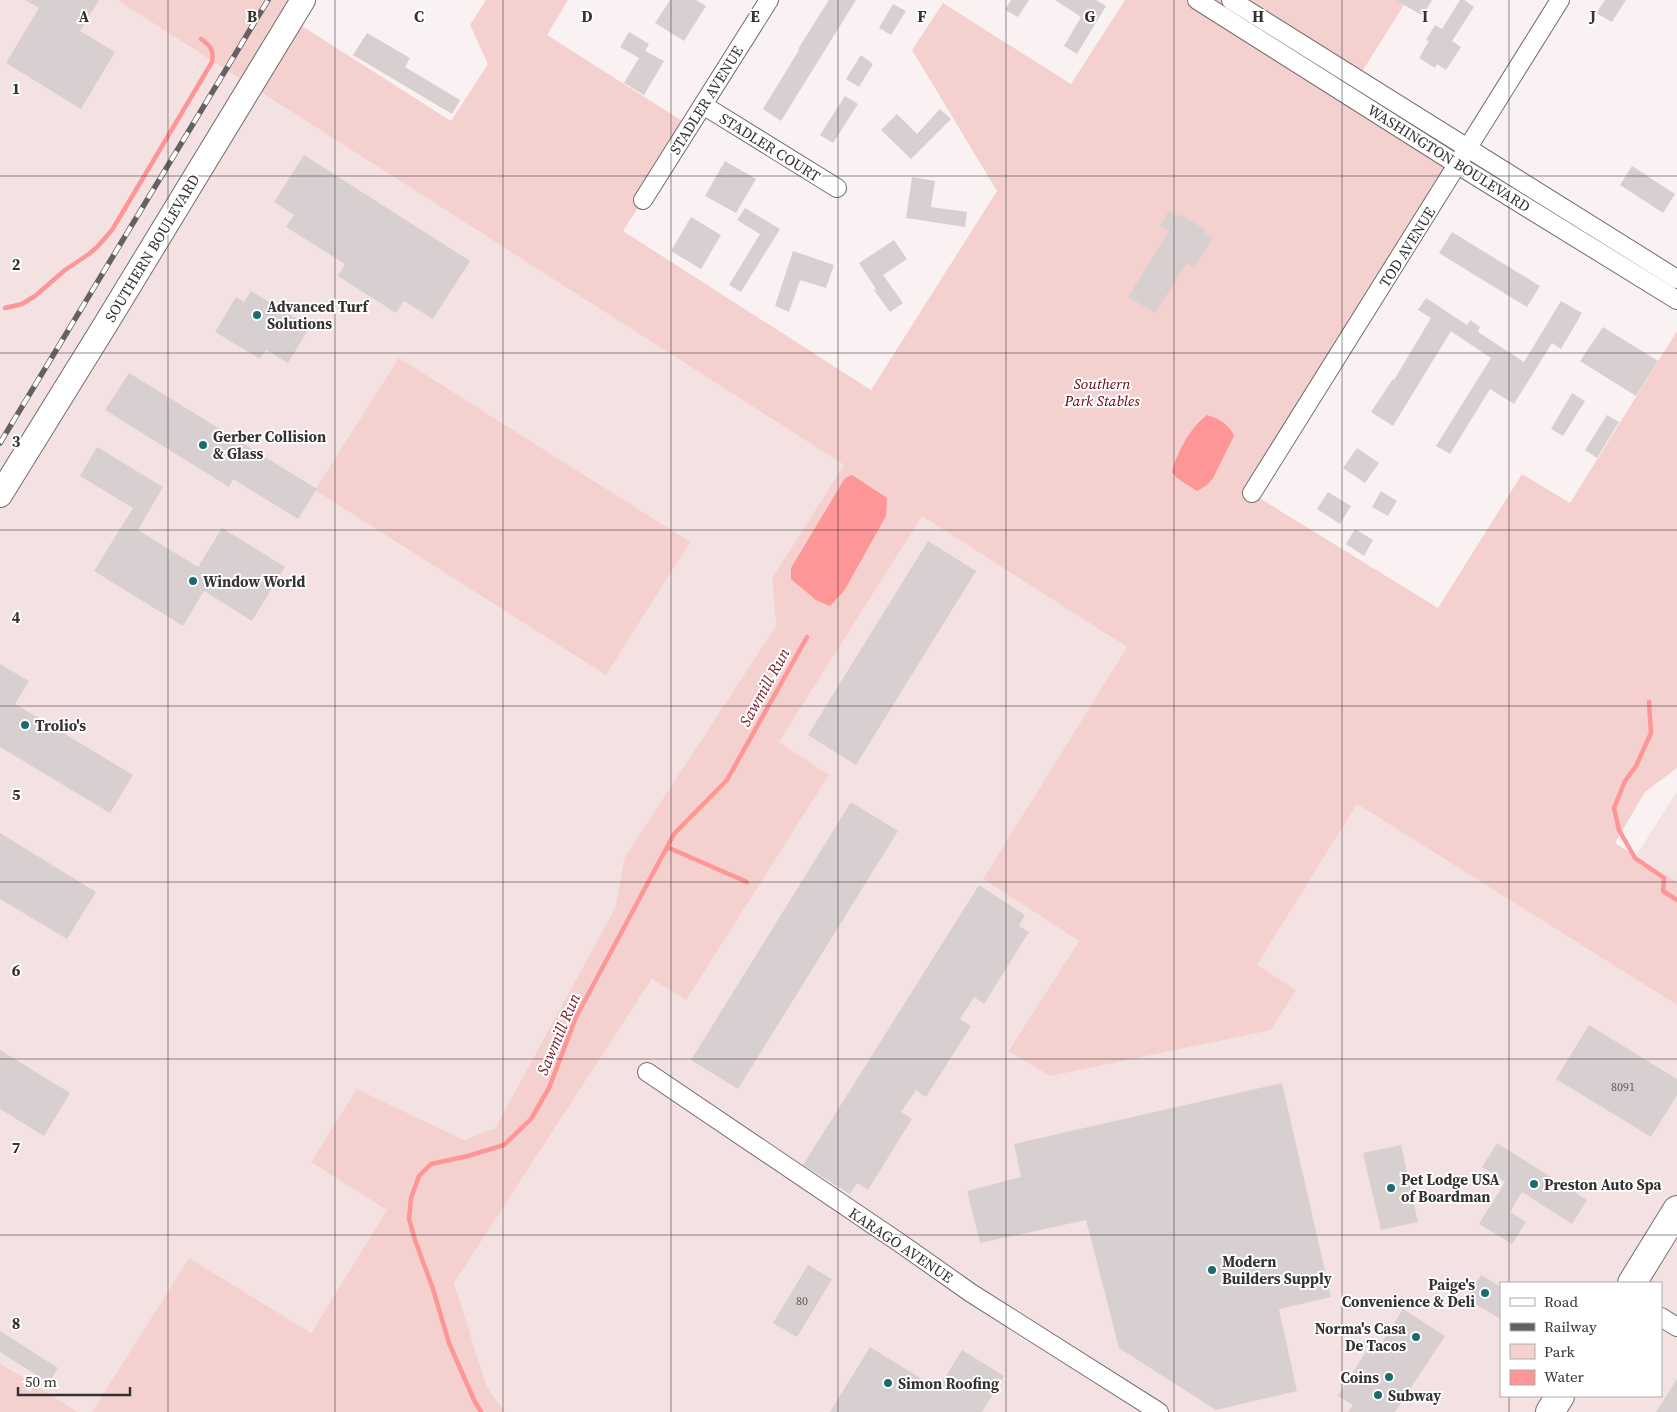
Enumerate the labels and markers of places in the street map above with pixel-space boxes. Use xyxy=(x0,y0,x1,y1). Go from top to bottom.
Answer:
place label: Advanced Turf Solutions xyxy=(267,296,370,334)
marker: Advanced Turf Solutions xyxy=(251,309,263,321)
place label: Gerber Collision & Glass xyxy=(213,426,326,464)
marker: Gerber Collision & Glass xyxy=(197,439,209,451)
place label: Window World xyxy=(203,571,306,592)
marker: Window World xyxy=(187,575,199,587)
place label: Trolio's xyxy=(35,715,86,736)
marker: Trolio's xyxy=(19,719,31,731)
place label: Pet Lodge USA of Boardman xyxy=(1401,1169,1500,1207)
place label: Preston Auto Spa xyxy=(1544,1174,1662,1195)
marker: Preston Auto Spa xyxy=(1528,1178,1540,1190)
marker: Pet Lodge USA of Boardman xyxy=(1385,1182,1397,1194)
place label: Modern Builders Supply xyxy=(1222,1251,1332,1289)
marker: Modern Builders Supply xyxy=(1206,1264,1218,1276)
place label: Paige's Convenience & Deli xyxy=(1342,1274,1475,1312)
marker: Paige's Convenience & Deli xyxy=(1479,1287,1491,1299)
place label: Norma's Casa De Tacos xyxy=(1315,1318,1407,1356)
marker: Norma's Casa De Tacos xyxy=(1410,1331,1422,1343)
place label: Coins xyxy=(1340,1367,1379,1388)
marker: Coins xyxy=(1383,1371,1395,1383)
place label: Simon Roofing xyxy=(898,1373,999,1394)
marker: Simon Roofing xyxy=(882,1377,894,1389)
place label: Subway xyxy=(1388,1385,1441,1406)
marker: Subway xyxy=(1372,1389,1384,1401)

